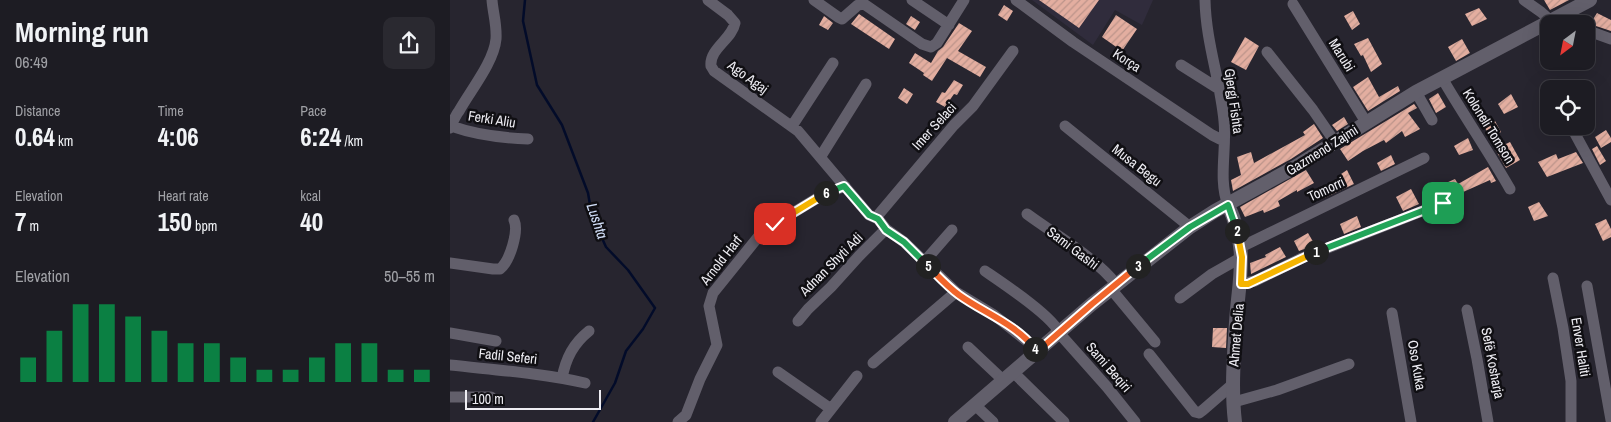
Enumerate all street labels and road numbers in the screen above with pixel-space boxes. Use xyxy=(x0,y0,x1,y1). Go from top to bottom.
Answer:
street label: Marubi xyxy=(1325,35,1359,75)
street label: Korça xyxy=(1110,44,1145,76)
street label: Ago Agaj xyxy=(723,56,772,98)
street label: Gjergj Fishta xyxy=(1221,67,1248,135)
street label: Koloneli Tomson xyxy=(1459,85,1519,167)
street label: Imer Selaci xyxy=(908,98,960,154)
street label: Ferki Aliu xyxy=(467,106,517,132)
street label: Gazmend Zajmi xyxy=(1283,121,1361,179)
street label: Musa Begu xyxy=(1109,140,1165,190)
street label: Tomorri xyxy=(1305,173,1347,205)
street label: Sami Gashi xyxy=(1043,223,1103,273)
street label: Adnan Shyti Adi xyxy=(795,229,866,300)
street label: Arnold Harf xyxy=(695,231,746,289)
street label: Ahmet Delia xyxy=(1224,302,1248,368)
street label: Enver Haliti xyxy=(1567,316,1595,378)
street label: Sefë Kosharja xyxy=(1477,326,1509,401)
street label: Sami Beqiri xyxy=(1082,338,1136,396)
street label: Oso Kuka xyxy=(1404,339,1430,392)
street label: Fadil Seferi xyxy=(478,344,538,368)

